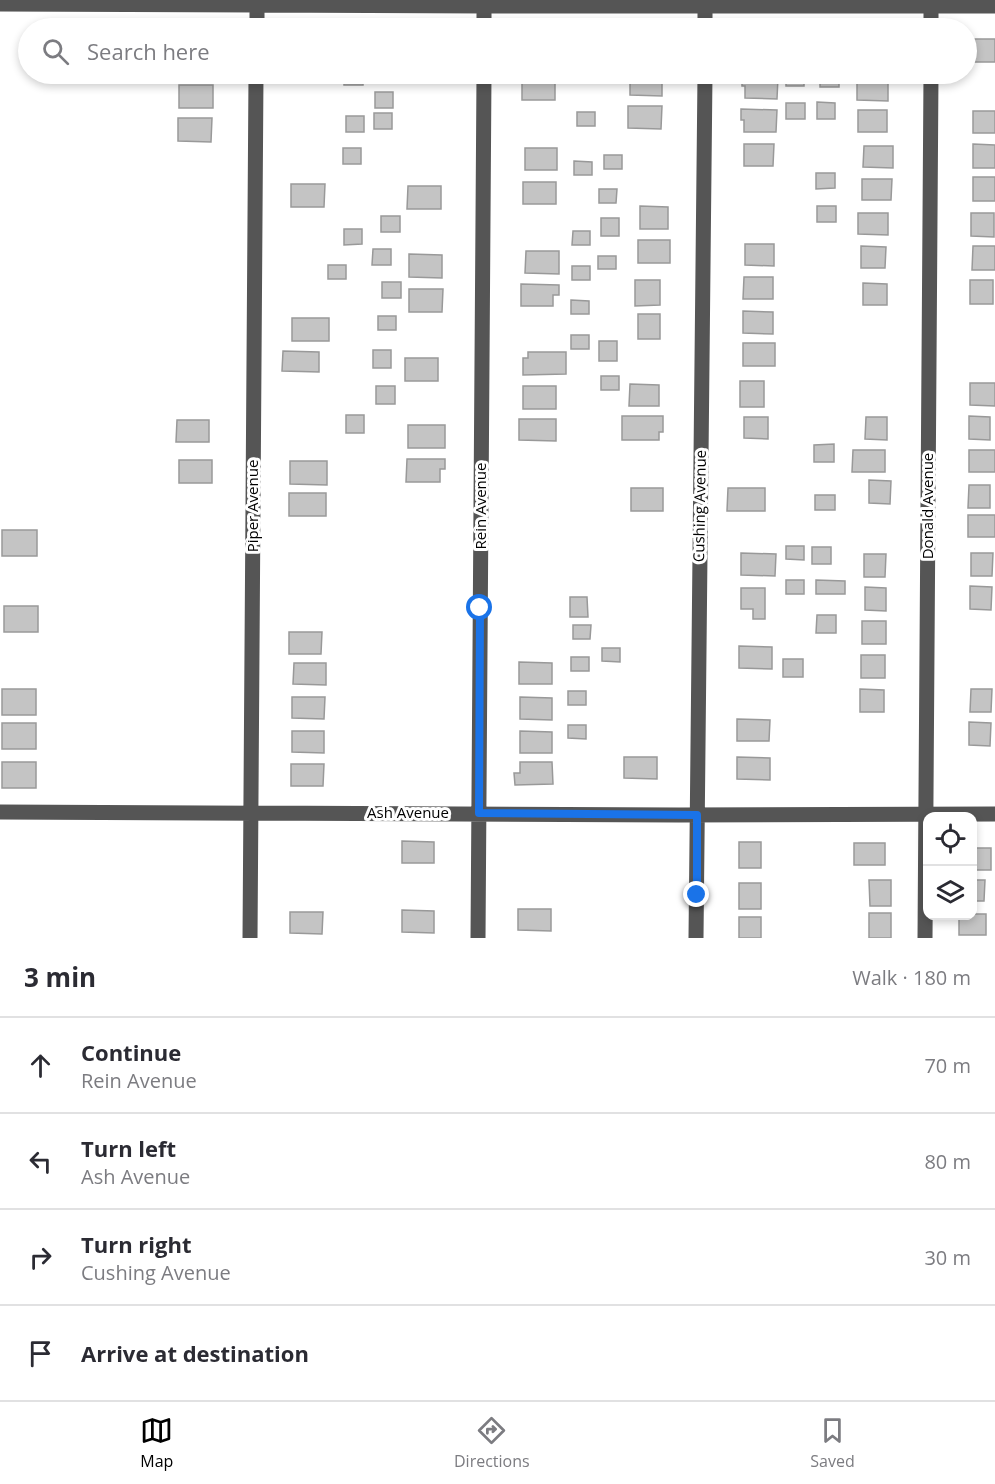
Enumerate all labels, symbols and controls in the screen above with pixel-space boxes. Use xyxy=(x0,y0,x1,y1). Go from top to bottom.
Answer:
search box xyxy=(18,18,977,84)
icon: search xyxy=(39,35,72,68)
text: Search here xyxy=(87,36,210,66)
street label: Cushing Avenue xyxy=(688,450,710,562)
street label: Donald Avenue xyxy=(917,453,937,559)
street label: Piper Avenue xyxy=(242,460,262,552)
street label: Rein Avenue xyxy=(470,463,490,549)
route start xyxy=(466,594,492,620)
street label: Ash Avenue xyxy=(367,802,449,822)
map controls xyxy=(923,812,977,920)
button: locate xyxy=(923,812,977,866)
button: layers xyxy=(923,866,977,920)
route end xyxy=(683,881,709,907)
text: 3 min xyxy=(24,959,96,995)
text: Walk · 180 m xyxy=(852,964,971,991)
text: Continue xyxy=(81,1037,181,1067)
icon: ahead xyxy=(24,1049,57,1082)
text: 70 m xyxy=(924,1052,971,1079)
text: Rein Avenue xyxy=(81,1067,197,1094)
text: Turn left xyxy=(81,1133,176,1163)
icon: left xyxy=(24,1145,57,1178)
text: 80 m xyxy=(924,1148,971,1175)
text: Ash Avenue xyxy=(81,1163,190,1190)
text: Turn right xyxy=(81,1229,192,1259)
icon: right xyxy=(24,1241,57,1274)
text: 30 m xyxy=(924,1244,971,1271)
text: Cushing Avenue xyxy=(81,1259,231,1286)
icon: arrive xyxy=(24,1337,57,1370)
text: Arrive at destination xyxy=(81,1338,309,1368)
tab: Map xyxy=(140,1414,173,1472)
tab: Directions xyxy=(454,1414,530,1472)
tab: Saved xyxy=(810,1414,855,1472)

